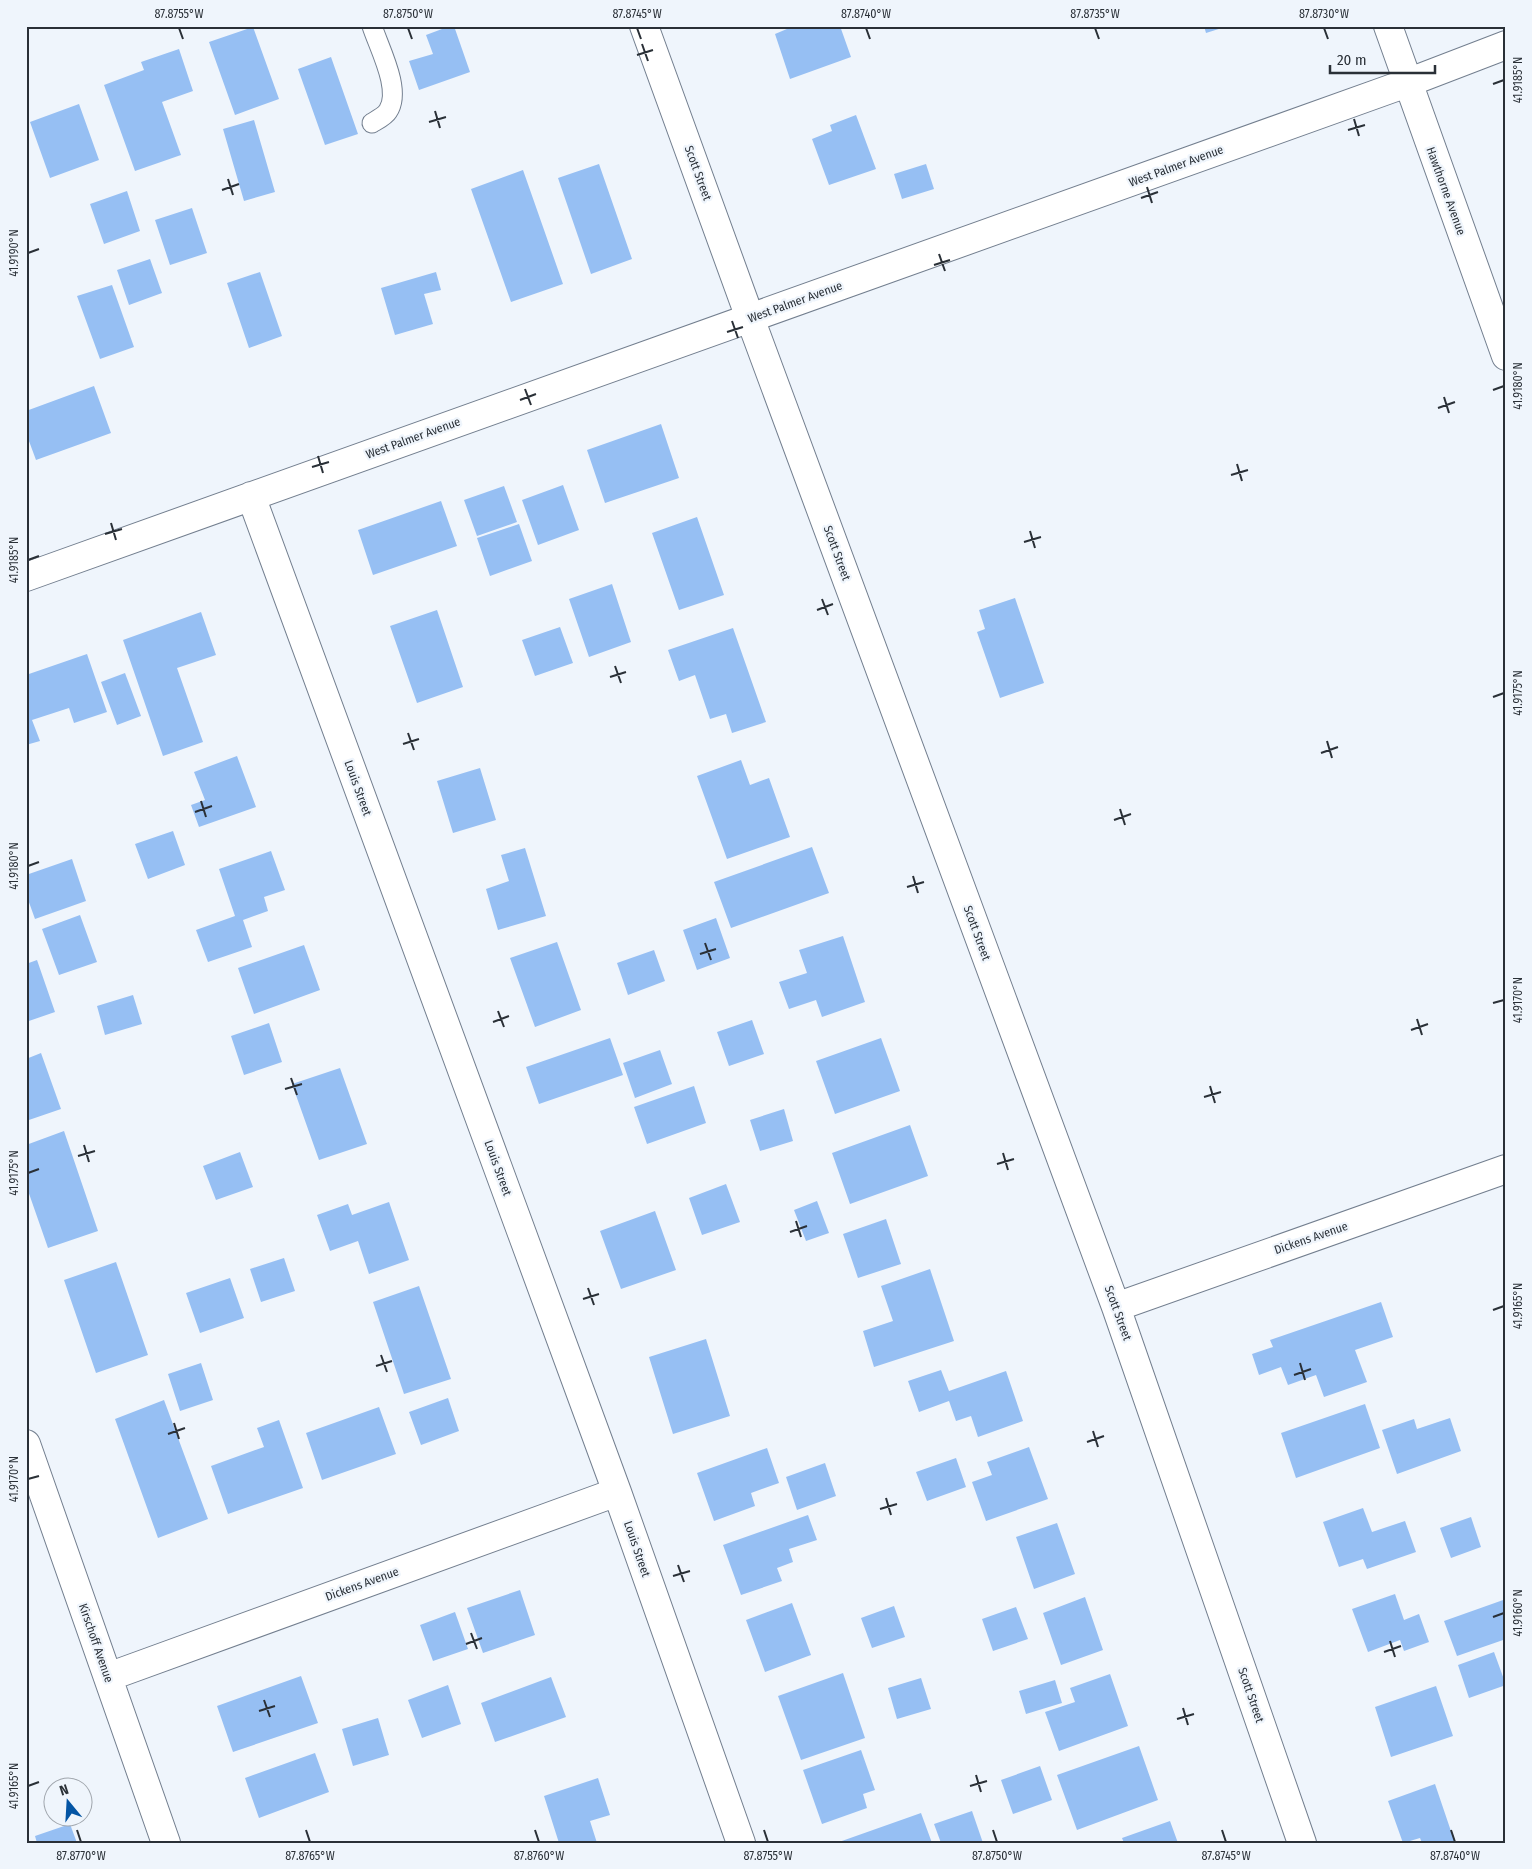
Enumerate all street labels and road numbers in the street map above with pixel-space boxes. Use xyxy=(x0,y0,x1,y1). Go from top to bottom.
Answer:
street label: West Palmer Avenue xyxy=(1127,142,1225,190)
street label: Scott Street xyxy=(682,144,714,202)
street label: Hawthorne Avenue xyxy=(1424,145,1468,237)
street label: West Palmer Avenue xyxy=(746,278,844,326)
street label: West Palmer Avenue xyxy=(364,414,462,462)
street label: Scott Street xyxy=(821,524,853,582)
street label: Louis Street xyxy=(341,758,375,818)
street label: Scott Street xyxy=(961,904,993,962)
street label: Louis Street xyxy=(481,1138,515,1198)
street label: Dickens Avenue xyxy=(1272,1219,1350,1257)
street label: Scott Street xyxy=(1102,1284,1134,1342)
street label: Louis Street xyxy=(621,1519,653,1579)
street label: Dickens Avenue xyxy=(323,1564,401,1604)
street label: Kirschoff Avenue xyxy=(76,1602,116,1684)
street label: Scott Street xyxy=(1235,1666,1267,1724)

